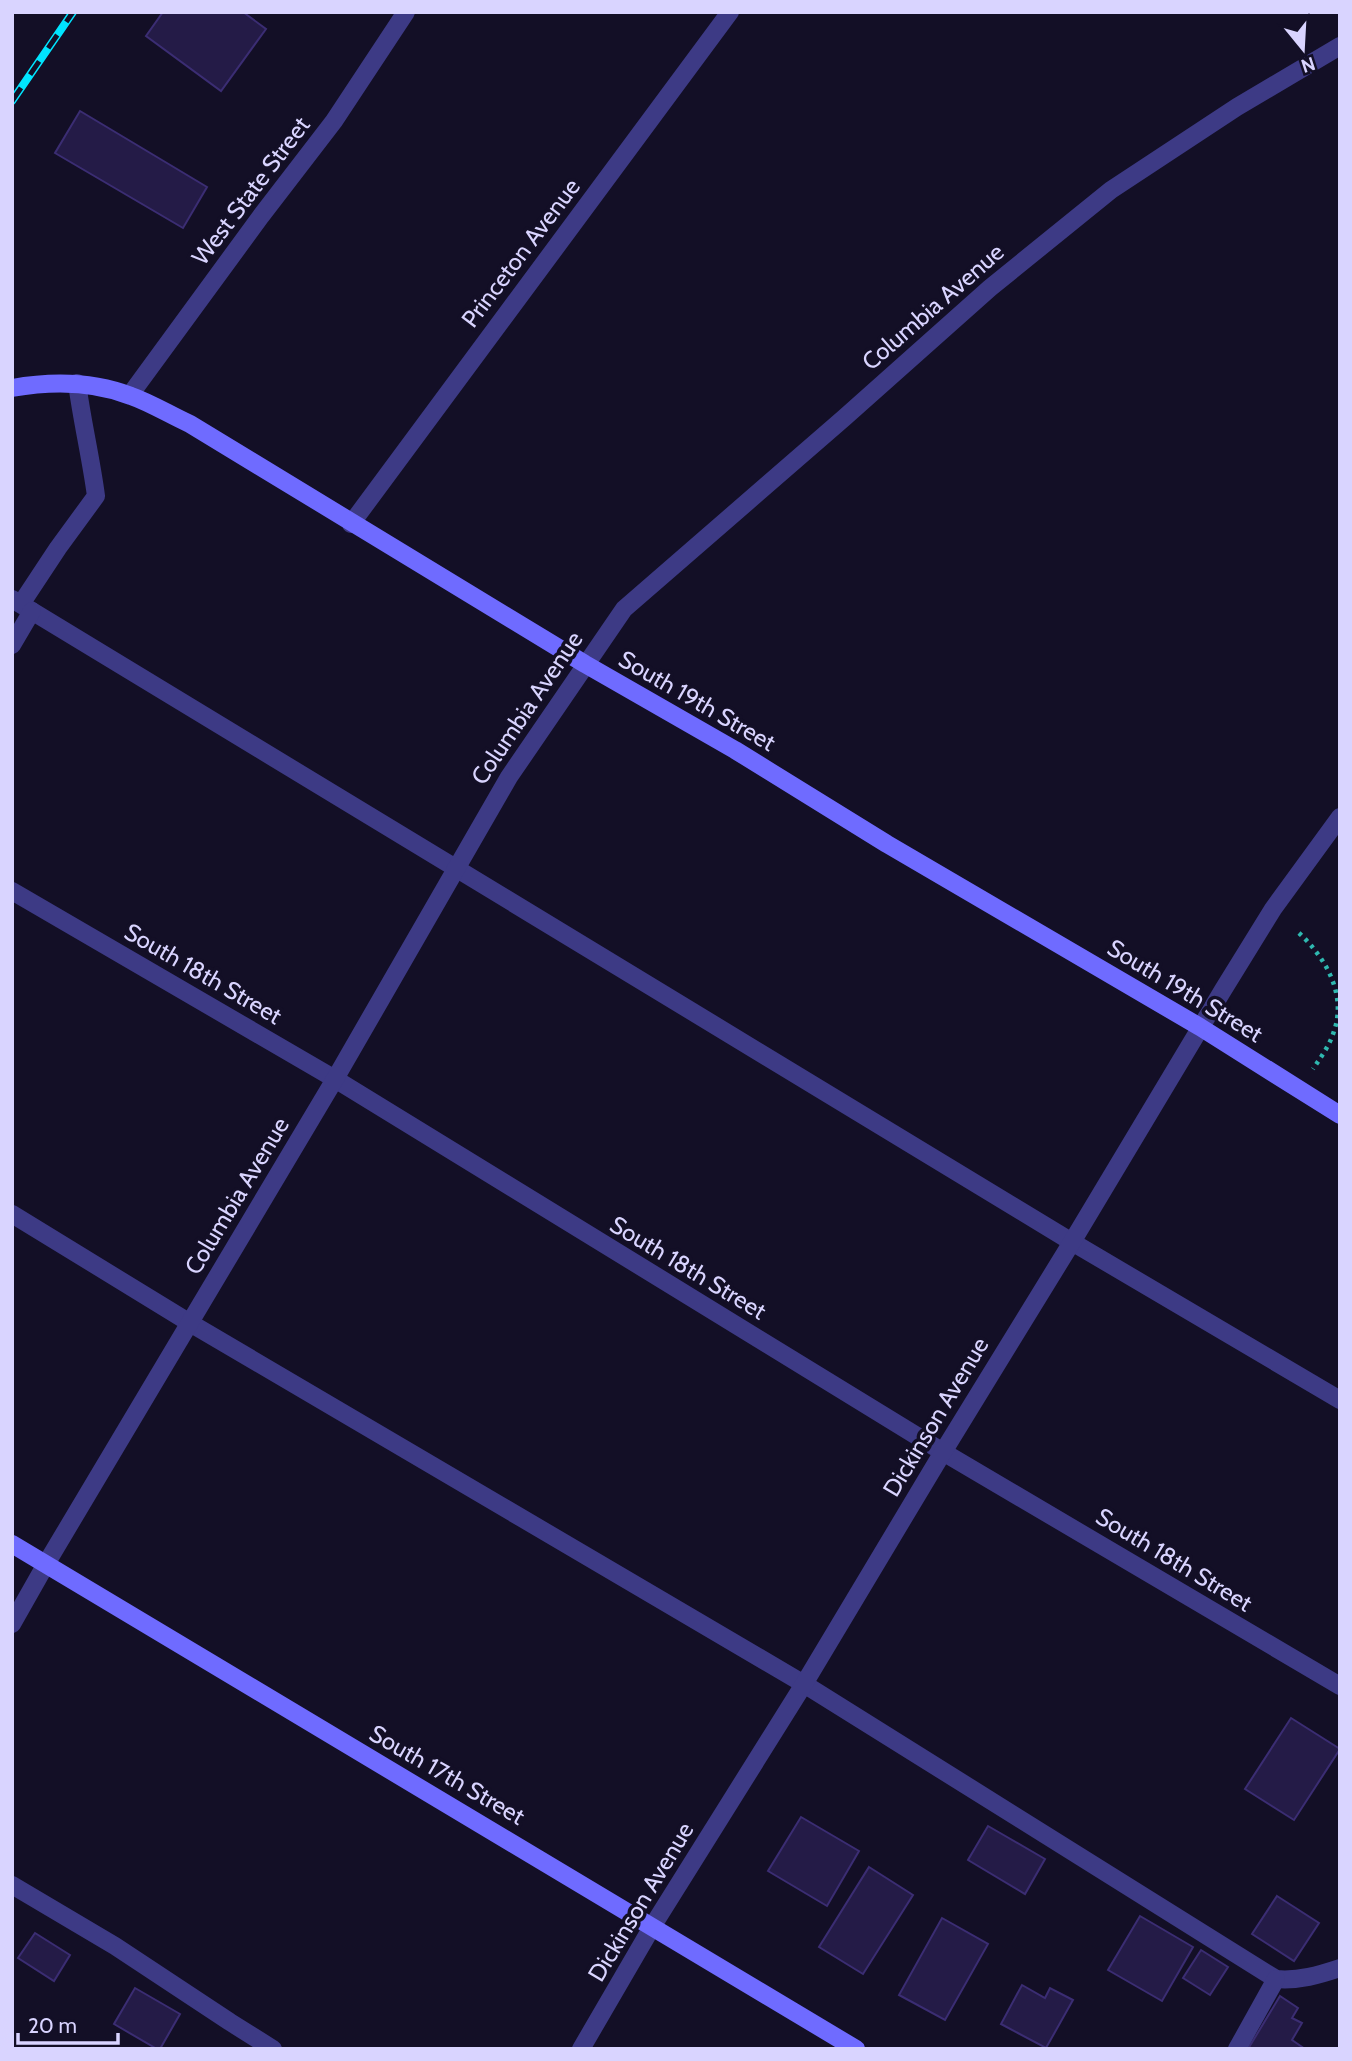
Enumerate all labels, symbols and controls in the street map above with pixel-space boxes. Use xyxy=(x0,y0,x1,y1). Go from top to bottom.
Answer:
north arrow xyxy=(1268,14,1338,84)
text: N xyxy=(1298,52,1318,78)
street label: West State Street xyxy=(185,111,316,270)
street label: Princeton Avenue xyxy=(455,173,586,333)
street label: Columbia Avenue xyxy=(856,237,1009,376)
street label: Columbia Avenue xyxy=(465,626,588,790)
street label: South 19th Street xyxy=(614,644,781,757)
street label: South 18th Street xyxy=(119,917,287,1030)
street label: South 19th Street xyxy=(1102,933,1268,1048)
street label: Columbia Avenue xyxy=(178,1112,295,1280)
street label: South 18th Street xyxy=(605,1210,772,1326)
street label: Dickinson Avenue xyxy=(877,1332,995,1502)
street label: South 18th Street xyxy=(1091,1502,1258,1618)
street label: South 17th Street xyxy=(364,1718,530,1831)
street label: Dickinson Avenue xyxy=(582,1817,700,1987)
scale bar xyxy=(18,2002,117,2046)
text: 20 m xyxy=(28,2013,77,2038)

